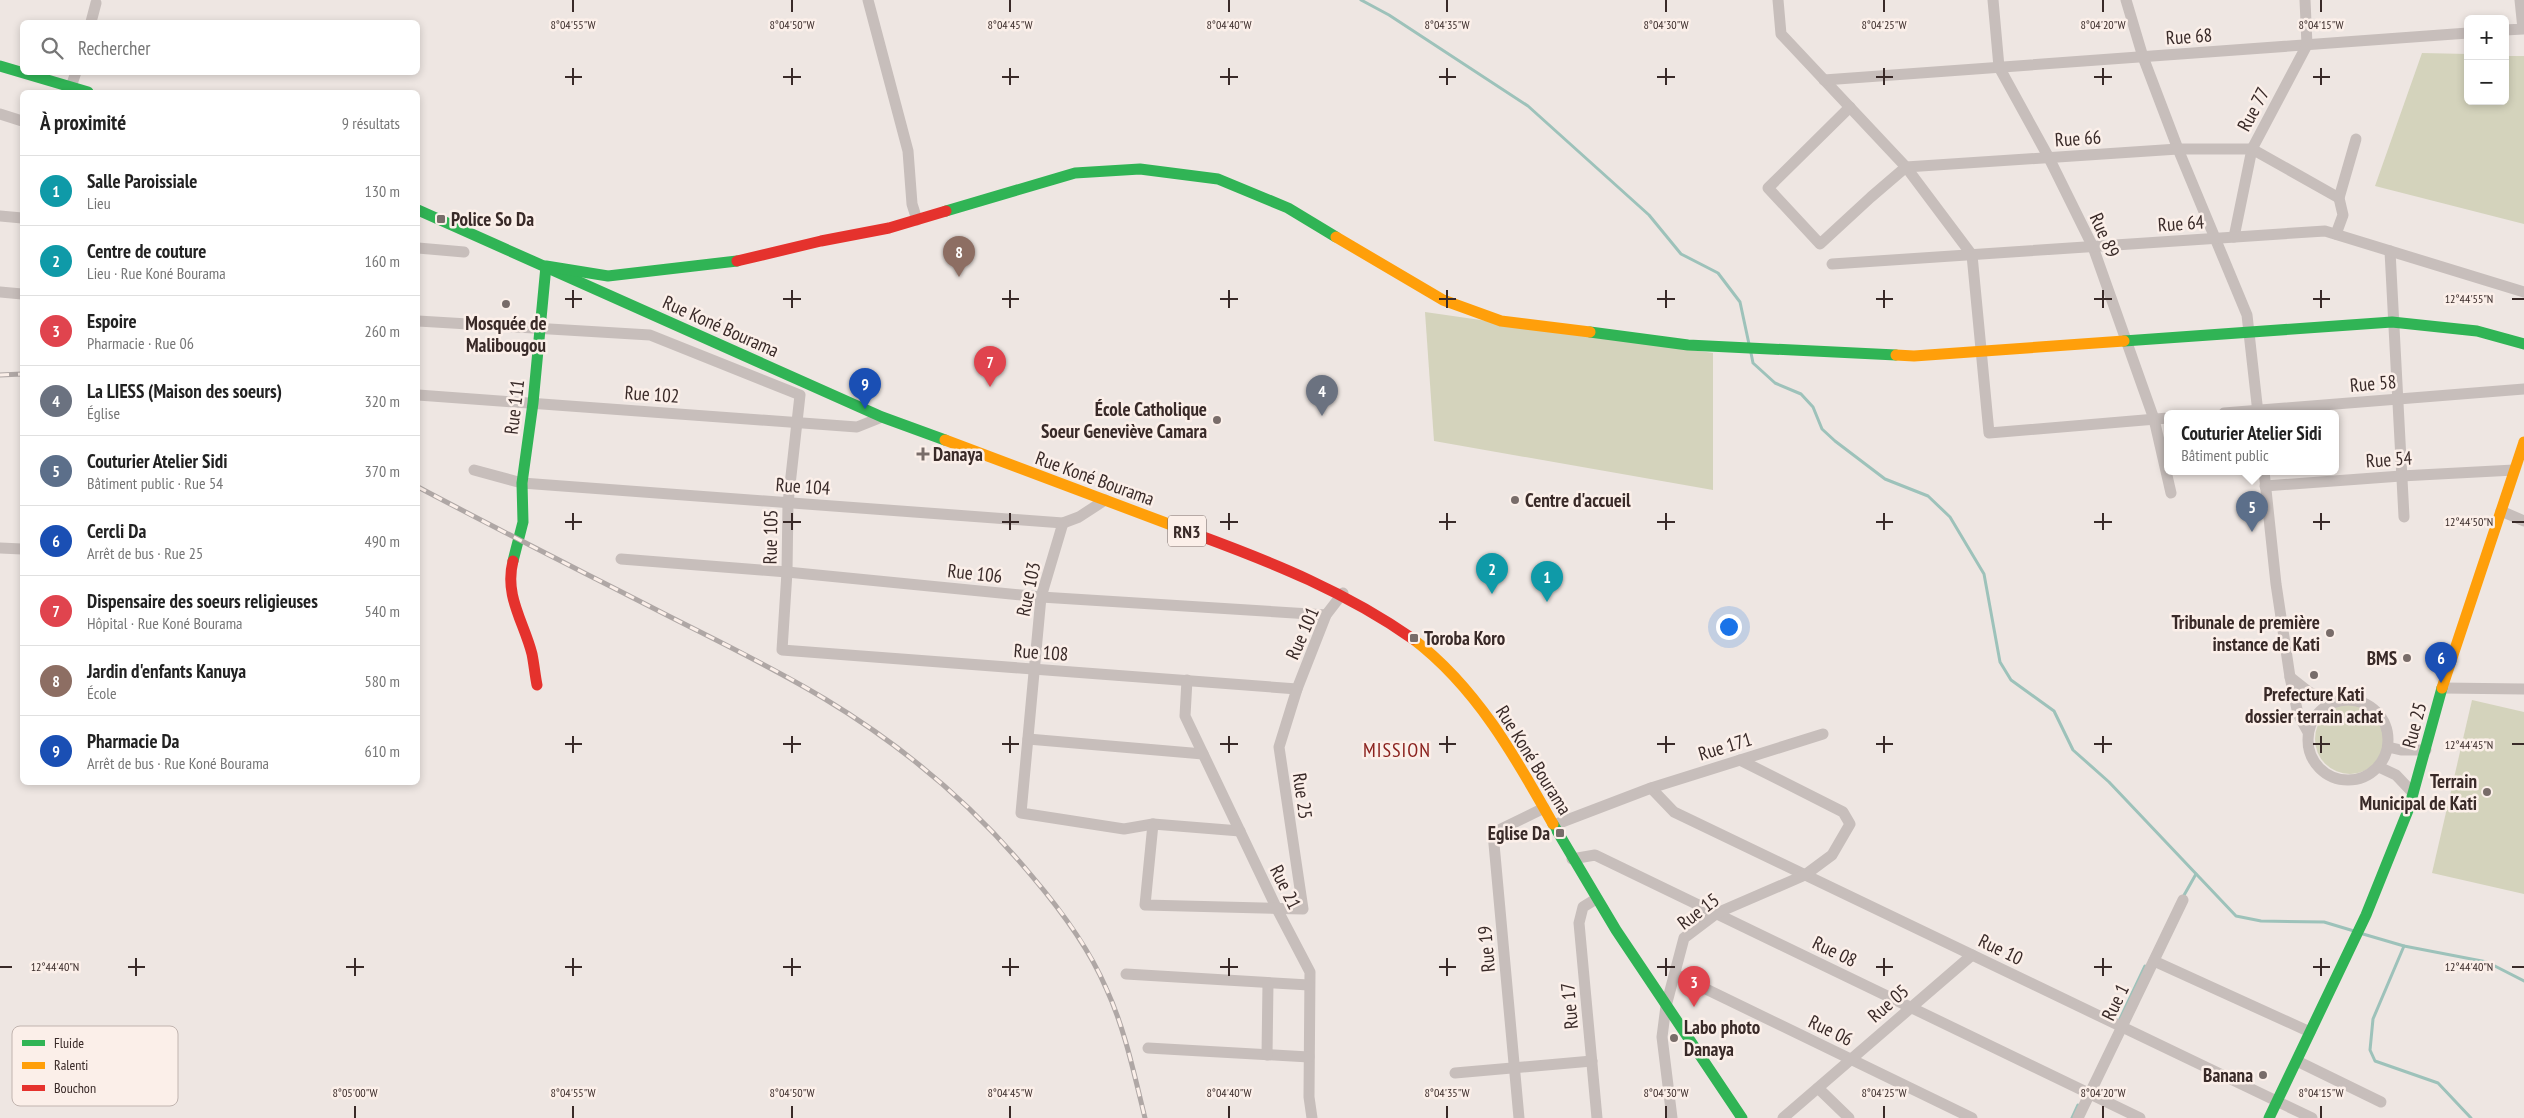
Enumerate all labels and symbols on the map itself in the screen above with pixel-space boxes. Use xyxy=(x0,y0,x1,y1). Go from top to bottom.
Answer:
text: 8°04'55"W xyxy=(550,17,596,32)
text: 8°04'50"W xyxy=(769,17,815,32)
text: 8°04'45"W xyxy=(987,17,1033,32)
text: 8°04'40"W xyxy=(1206,17,1252,32)
text: 8°04'35"W xyxy=(1424,17,1470,32)
text: 8°04'30"W xyxy=(1643,17,1689,32)
text: 8°04'25"W xyxy=(1861,17,1907,32)
text: 8°04'20"W xyxy=(2080,17,2126,32)
text: 8°04'15"W xyxy=(2298,17,2344,32)
street label: Rue 68 xyxy=(2165,22,2213,50)
street label: Rue 77 xyxy=(2232,83,2274,135)
street label: Rue 66 xyxy=(2054,124,2102,152)
place label: Police So Da xyxy=(451,207,534,231)
street label: Rue 89 xyxy=(2085,209,2125,261)
street label: Rue 64 xyxy=(2157,209,2205,237)
marker: Police So Da xyxy=(435,213,447,225)
pin: 8 xyxy=(943,236,975,277)
street label: Rue Koné Bourama xyxy=(659,290,783,362)
text: 12°44'55"N xyxy=(2445,291,2493,306)
marker: Mosquée de Malibougou xyxy=(500,298,512,310)
place label: Mosquée de Malibougou xyxy=(465,311,547,357)
pin: 7 xyxy=(974,346,1006,387)
pin: 9 xyxy=(849,368,881,409)
street label: Rue 58 xyxy=(2349,369,2397,397)
pin: 4 xyxy=(1306,375,1338,416)
street label: Rue 111 xyxy=(499,378,529,436)
street label: Rue 102 xyxy=(624,380,680,408)
place label: École Catholique Soeur Geneviève Camara xyxy=(1041,397,1207,443)
marker: École Catholique Soeur Geneviève Camara xyxy=(1211,414,1223,426)
place label: Danaya xyxy=(933,442,983,466)
street label: Rue Koné Bourama xyxy=(1032,445,1158,511)
street label: Rue 54 xyxy=(2365,445,2413,473)
marker: Danaya xyxy=(917,448,929,460)
street label: Rue 104 xyxy=(775,472,832,500)
place label: Centre d'accueil xyxy=(1525,488,1631,512)
pin: 5 xyxy=(2236,491,2268,532)
marker: Centre d'accueil xyxy=(1509,494,1521,506)
street label: Rue 105 xyxy=(758,509,782,565)
text: 12°44'50"N xyxy=(2445,514,2493,529)
road number: RN3 xyxy=(1168,516,1206,546)
pin: 2 xyxy=(1476,553,1508,594)
street label: Rue 106 xyxy=(946,558,1004,588)
street label: Rue 103 xyxy=(1011,560,1045,618)
pin: 1 xyxy=(1531,561,1563,602)
street label: Rue 101 xyxy=(1280,603,1324,663)
place label: Tribunale de première instance de Kati xyxy=(2171,610,2320,656)
your location xyxy=(1716,614,1742,640)
place label: Toroba Koro xyxy=(1424,626,1505,650)
marker: Tribunale de première instance de Kati xyxy=(2324,627,2336,639)
marker: Toroba Koro xyxy=(1408,632,1420,644)
street label: Rue 108 xyxy=(1013,638,1069,666)
pin: 6 xyxy=(2425,642,2457,683)
place label: BMS xyxy=(2367,646,2397,670)
marker: BMS xyxy=(2401,652,2413,664)
marker: Prefecture Kati dossier terrain achat xyxy=(2308,669,2320,681)
place label: Prefecture Kati dossier terrain achat xyxy=(2245,682,2383,728)
street label: Rue 25 xyxy=(2396,700,2432,750)
street label: Rue Koné Bourama xyxy=(1491,701,1577,819)
street label: Rue 171 xyxy=(1695,726,1755,766)
district label: MISSION xyxy=(1363,737,1431,763)
text: 12°44'45"N xyxy=(2445,737,2493,752)
place label: Terrain Municipal de Kati xyxy=(2360,769,2477,815)
street label: Rue 25 xyxy=(1288,771,1318,821)
marker: Terrain Municipal de Kati xyxy=(2481,786,2493,798)
place label: Eglise Da xyxy=(1488,821,1550,845)
marker: Eglise Da xyxy=(1554,827,1566,839)
street label: Rue 21 xyxy=(1265,861,1307,913)
street label: Rue 15 xyxy=(1672,887,1724,935)
street label: Rue 19 xyxy=(1472,925,1500,973)
street label: Rue 10 xyxy=(1975,928,2027,970)
street label: Rue 08 xyxy=(1809,930,1861,972)
text: 12°44'40"N xyxy=(31,959,79,974)
text: 12°44'40"N xyxy=(2445,959,2493,974)
pin: 3 xyxy=(1678,966,1710,1007)
street label: Rue 05 xyxy=(1863,979,1913,1027)
street label: Rue 1 xyxy=(2096,980,2134,1024)
street label: Rue 17 xyxy=(1555,982,1583,1030)
street label: Rue 06 xyxy=(1805,1009,1857,1051)
place label: Labo photo Danaya xyxy=(1684,1015,1760,1061)
legend xyxy=(12,1026,178,1106)
marker: Labo photo Danaya xyxy=(1668,1032,1680,1044)
text: Fluide xyxy=(54,1034,84,1052)
text: Ralenti xyxy=(54,1056,88,1074)
place label: Banana xyxy=(2203,1063,2253,1087)
marker: Banana xyxy=(2257,1069,2269,1081)
text: Bouchon xyxy=(54,1079,96,1097)
text: 8°05'00"W xyxy=(332,1085,378,1100)
text: 8°04'55"W xyxy=(550,1085,596,1100)
text: 8°04'50"W xyxy=(769,1085,815,1100)
text: 8°04'45"W xyxy=(987,1085,1033,1100)
text: 8°04'40"W xyxy=(1206,1085,1252,1100)
text: 8°04'35"W xyxy=(1424,1085,1470,1100)
text: 8°04'30"W xyxy=(1643,1085,1689,1100)
text: 8°04'25"W xyxy=(1861,1085,1907,1100)
text: 8°04'20"W xyxy=(2080,1085,2126,1100)
text: 8°04'15"W xyxy=(2298,1085,2344,1100)

